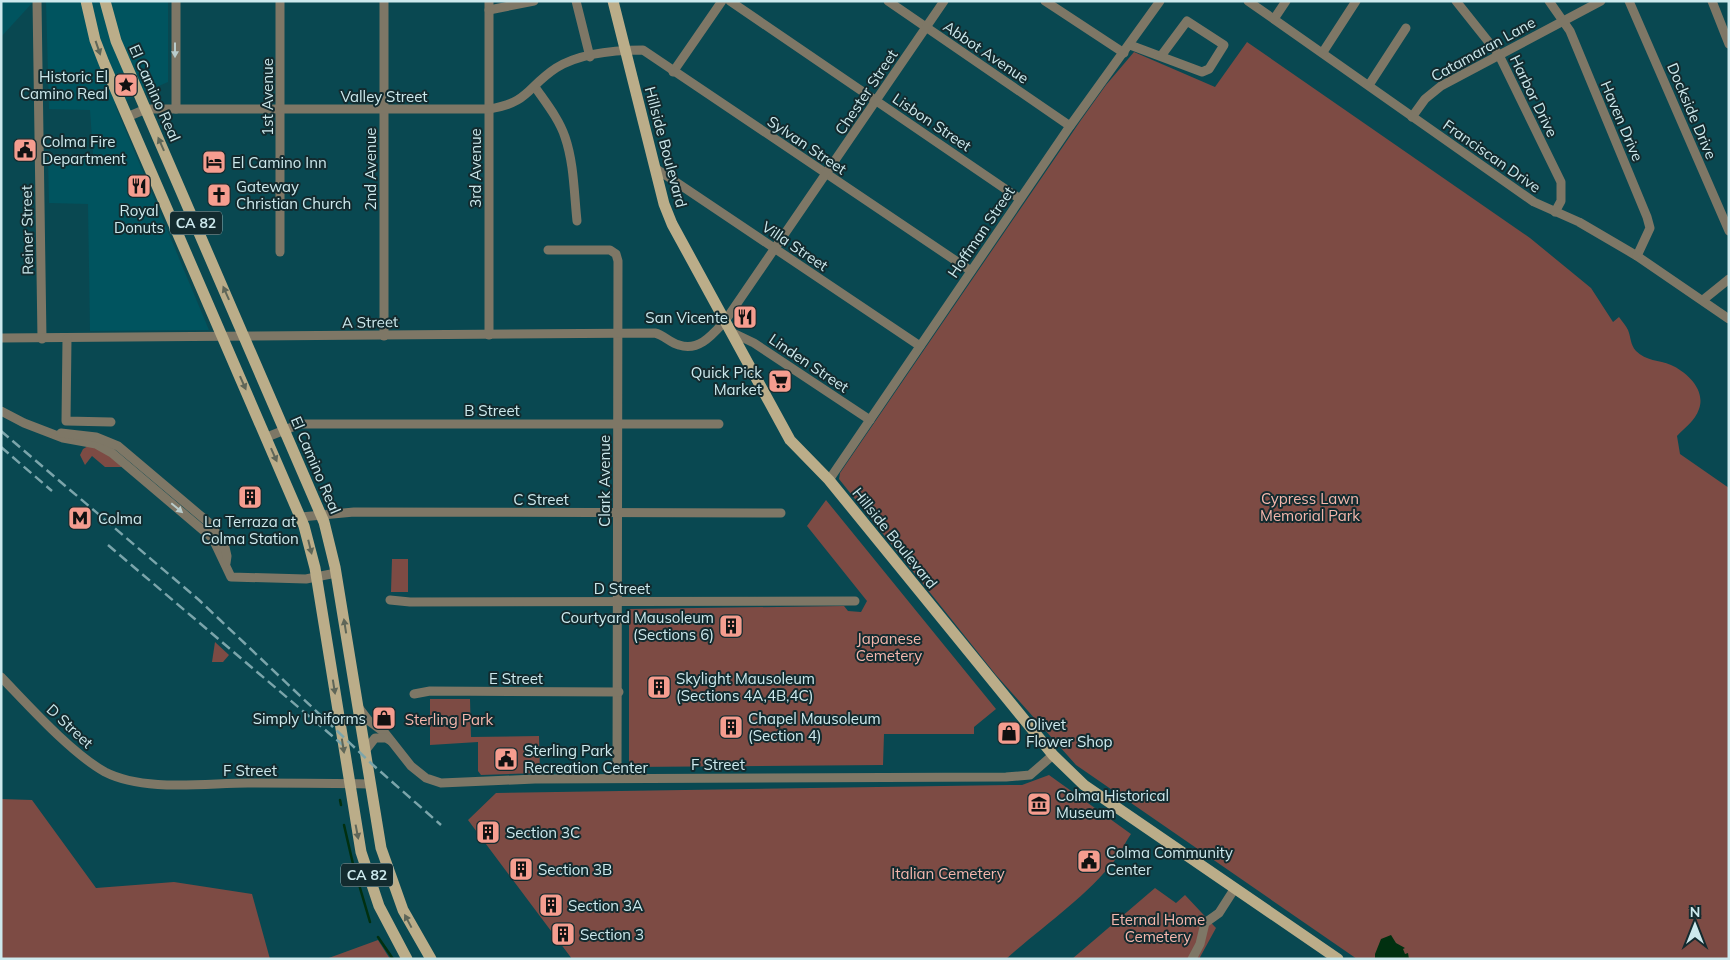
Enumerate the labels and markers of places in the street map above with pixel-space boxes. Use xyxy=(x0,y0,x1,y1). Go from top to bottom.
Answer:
place label: Historic El Camino Real xyxy=(20,67,108,103)
place icon: Historic El Camino Real xyxy=(113,72,139,98)
place label: Colma Fire Department xyxy=(42,132,126,168)
public building icon: Colma Fire Department xyxy=(12,137,38,163)
hotel icon: El Camino Inn xyxy=(201,149,227,175)
place label: El Camino Inn xyxy=(232,153,327,172)
restaurant icon: Royal Donuts xyxy=(126,173,152,199)
place label: Gateway Christian Church xyxy=(236,177,351,213)
church icon: Gateway Christian Church xyxy=(206,182,232,208)
place label: Royal Donuts xyxy=(114,201,164,237)
restaurant icon: San Vicente xyxy=(732,304,758,330)
place label: San Vicente xyxy=(645,308,728,327)
place label: Quick Pick Market xyxy=(691,363,762,399)
supermarket icon: Quick Pick Market xyxy=(767,368,793,394)
building icon: La Terraza at Colma Station xyxy=(237,484,263,510)
metro station icon: Colma xyxy=(67,505,93,531)
place label: Colma xyxy=(98,509,142,528)
place label: La Terraza at Colma Station xyxy=(201,512,299,548)
place label: Courtyard Mausoleum (Sections 6) xyxy=(561,608,714,644)
building icon: Courtyard Mausoleum (Sections 6) xyxy=(718,613,744,639)
place label: Skylight Mausoleum (Sections 4A,4B,4C) xyxy=(676,669,815,705)
building icon: Skylight Mausoleum (Sections 4A,4B,4C) xyxy=(646,674,672,700)
shop icon: Simply Uniforms xyxy=(371,705,397,731)
place label: Simply Uniforms xyxy=(253,709,366,728)
place label: Chapel Mausoleum (Section 4) xyxy=(748,709,881,745)
building icon: Chapel Mausoleum (Section 4) xyxy=(718,714,744,740)
place label: Olivet Flower Shop xyxy=(1026,715,1113,751)
shop icon: Olivet Flower Shop xyxy=(996,720,1022,746)
place label: Sterling Park Recreation Center xyxy=(524,741,648,777)
public building icon: Sterling Park Recreation Center xyxy=(493,746,519,772)
place label: Colma Historical Museum xyxy=(1056,786,1169,822)
museum icon: Colma Historical Museum xyxy=(1026,791,1052,817)
building icon: Section 3C xyxy=(475,819,501,845)
place label: Section 3C xyxy=(506,823,580,842)
place label: Colma Community Center xyxy=(1106,843,1233,879)
public building icon: Colma Community Center xyxy=(1076,848,1102,874)
building icon: Section 3B xyxy=(508,856,534,882)
place label: Section 3B xyxy=(538,860,612,879)
building icon: Section 3A xyxy=(538,892,564,918)
place label: Section 3A xyxy=(568,896,643,915)
building icon: Section 3 xyxy=(550,921,576,947)
place label: Section 3 xyxy=(580,925,644,944)

